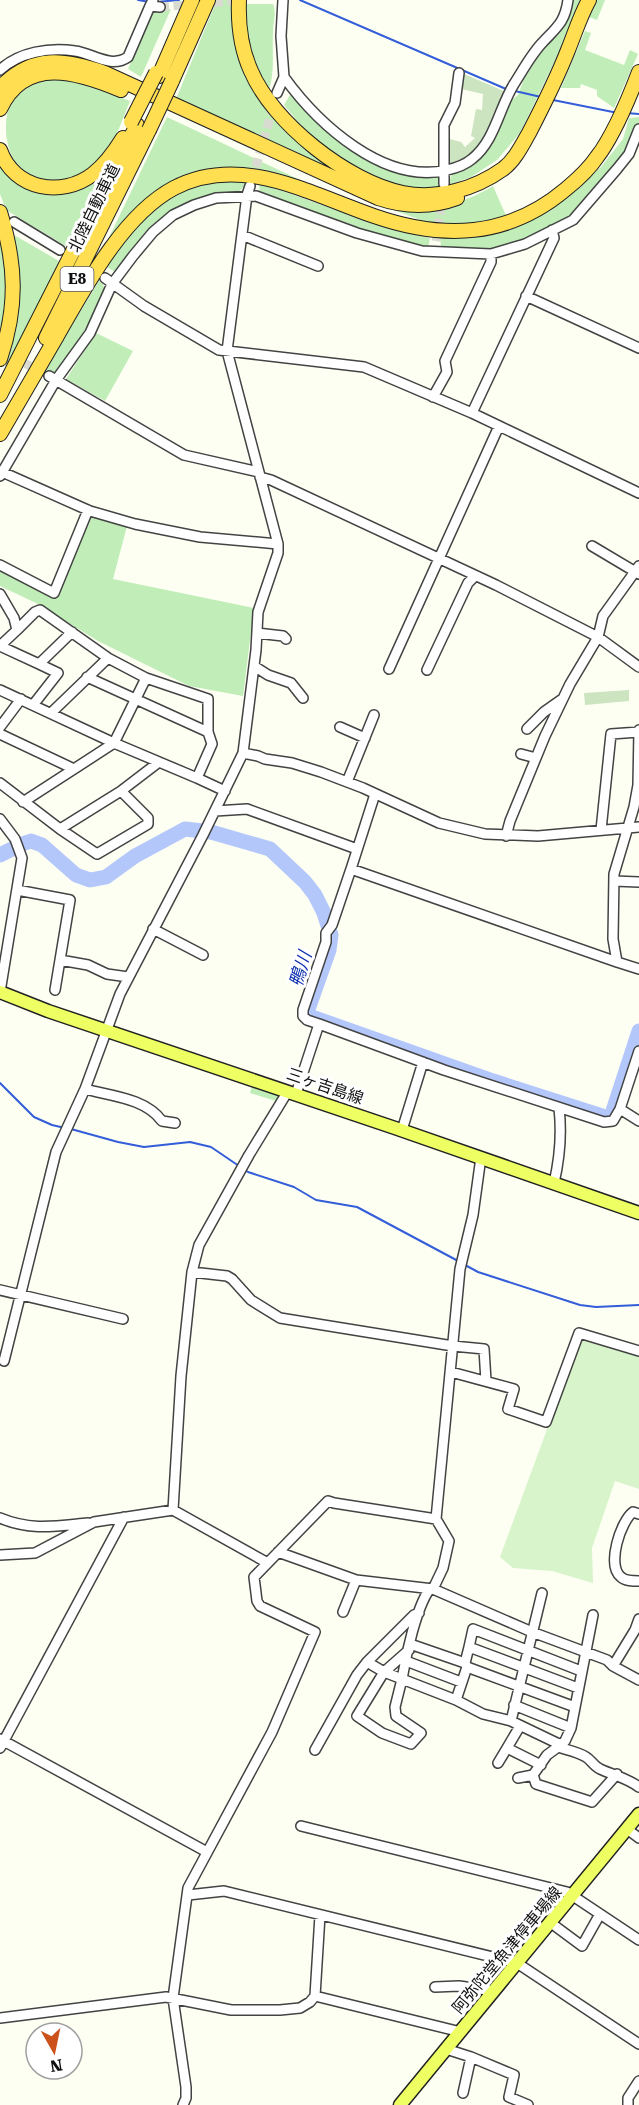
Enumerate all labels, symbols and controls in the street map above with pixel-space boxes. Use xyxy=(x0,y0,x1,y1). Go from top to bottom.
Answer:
street label: 北陸自動車道 xyxy=(64,161,124,255)
road number: E8 xyxy=(60,267,94,291)
water label: 鴨川 xyxy=(285,947,316,989)
street label: 三ヶ吉島線 xyxy=(284,1064,366,1108)
street label: 阿弥陀堂魚津停車場線 xyxy=(448,1883,566,2017)
north arrow xyxy=(24,2021,84,2081)
text: N xyxy=(49,2055,64,2076)

